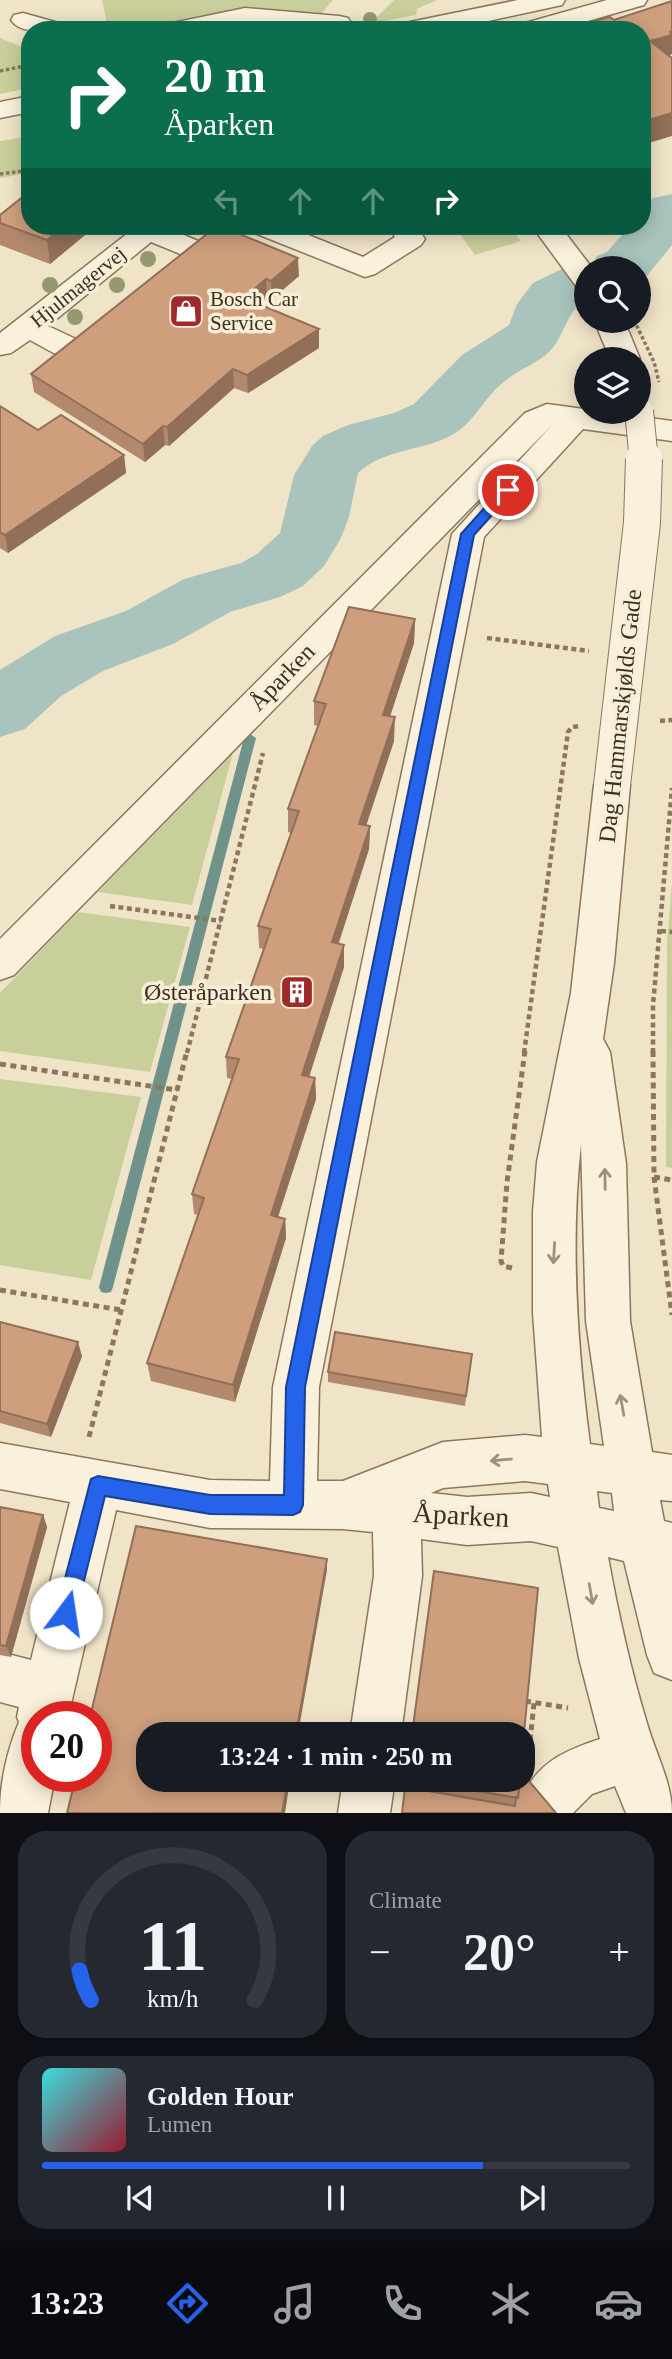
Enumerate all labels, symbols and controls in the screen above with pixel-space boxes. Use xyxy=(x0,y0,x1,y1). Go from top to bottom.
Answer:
text: 20 m xyxy=(164,48,266,103)
icon: right xyxy=(49,49,140,140)
text: Åparken xyxy=(164,106,274,142)
icon: left xyxy=(208,182,246,220)
icon: ahead xyxy=(281,182,319,220)
icon: ahead xyxy=(354,182,392,220)
icon: right xyxy=(427,182,465,220)
street label: Hjulmagervej xyxy=(26,241,130,333)
map controls xyxy=(574,256,651,424)
button: search xyxy=(574,256,651,333)
place label: Bosch Car Service xyxy=(210,287,298,335)
shop icon: Bosch Car Service xyxy=(167,292,205,330)
button: layers xyxy=(574,347,651,424)
pin xyxy=(478,460,538,520)
icon: arrive xyxy=(489,471,527,509)
street label: Dag Hammarskjølds Gade xyxy=(594,588,646,844)
street label: Åparken xyxy=(244,638,320,716)
building icon: Østeråparken xyxy=(278,973,316,1011)
place label: Østeråparken xyxy=(144,979,272,1005)
one-way arrow xyxy=(599,1167,612,1190)
one-way arrow xyxy=(547,1241,560,1264)
one-way arrow xyxy=(615,1394,628,1417)
one-way arrow xyxy=(491,1454,513,1467)
street label: Åparken xyxy=(412,1497,510,1533)
position arrow xyxy=(29,1576,103,1650)
one-way arrow xyxy=(584,1582,598,1605)
speed limit sign: 20 xyxy=(21,1701,112,1792)
text: 13:24 · 1 min · 250 m xyxy=(219,1742,453,1771)
text: Climate xyxy=(369,1888,442,1913)
text: 11 xyxy=(138,1906,207,1987)
text: 20° xyxy=(463,1924,536,1981)
text: − xyxy=(369,1931,390,1973)
text: + xyxy=(609,1931,630,1973)
text: km/h xyxy=(147,1985,199,2012)
text: Golden Hour xyxy=(147,2082,294,2111)
text: Lumen xyxy=(147,2112,212,2137)
icon: previous xyxy=(121,2179,159,2217)
icon: pause xyxy=(317,2179,355,2217)
icon: next xyxy=(513,2179,551,2217)
icon: directions xyxy=(163,2279,212,2328)
icon: music xyxy=(270,2279,319,2328)
icon: phone xyxy=(378,2279,427,2328)
icon: climate xyxy=(486,2279,535,2328)
icon: car xyxy=(594,2279,643,2328)
text: 13:23 xyxy=(29,2285,104,2321)

